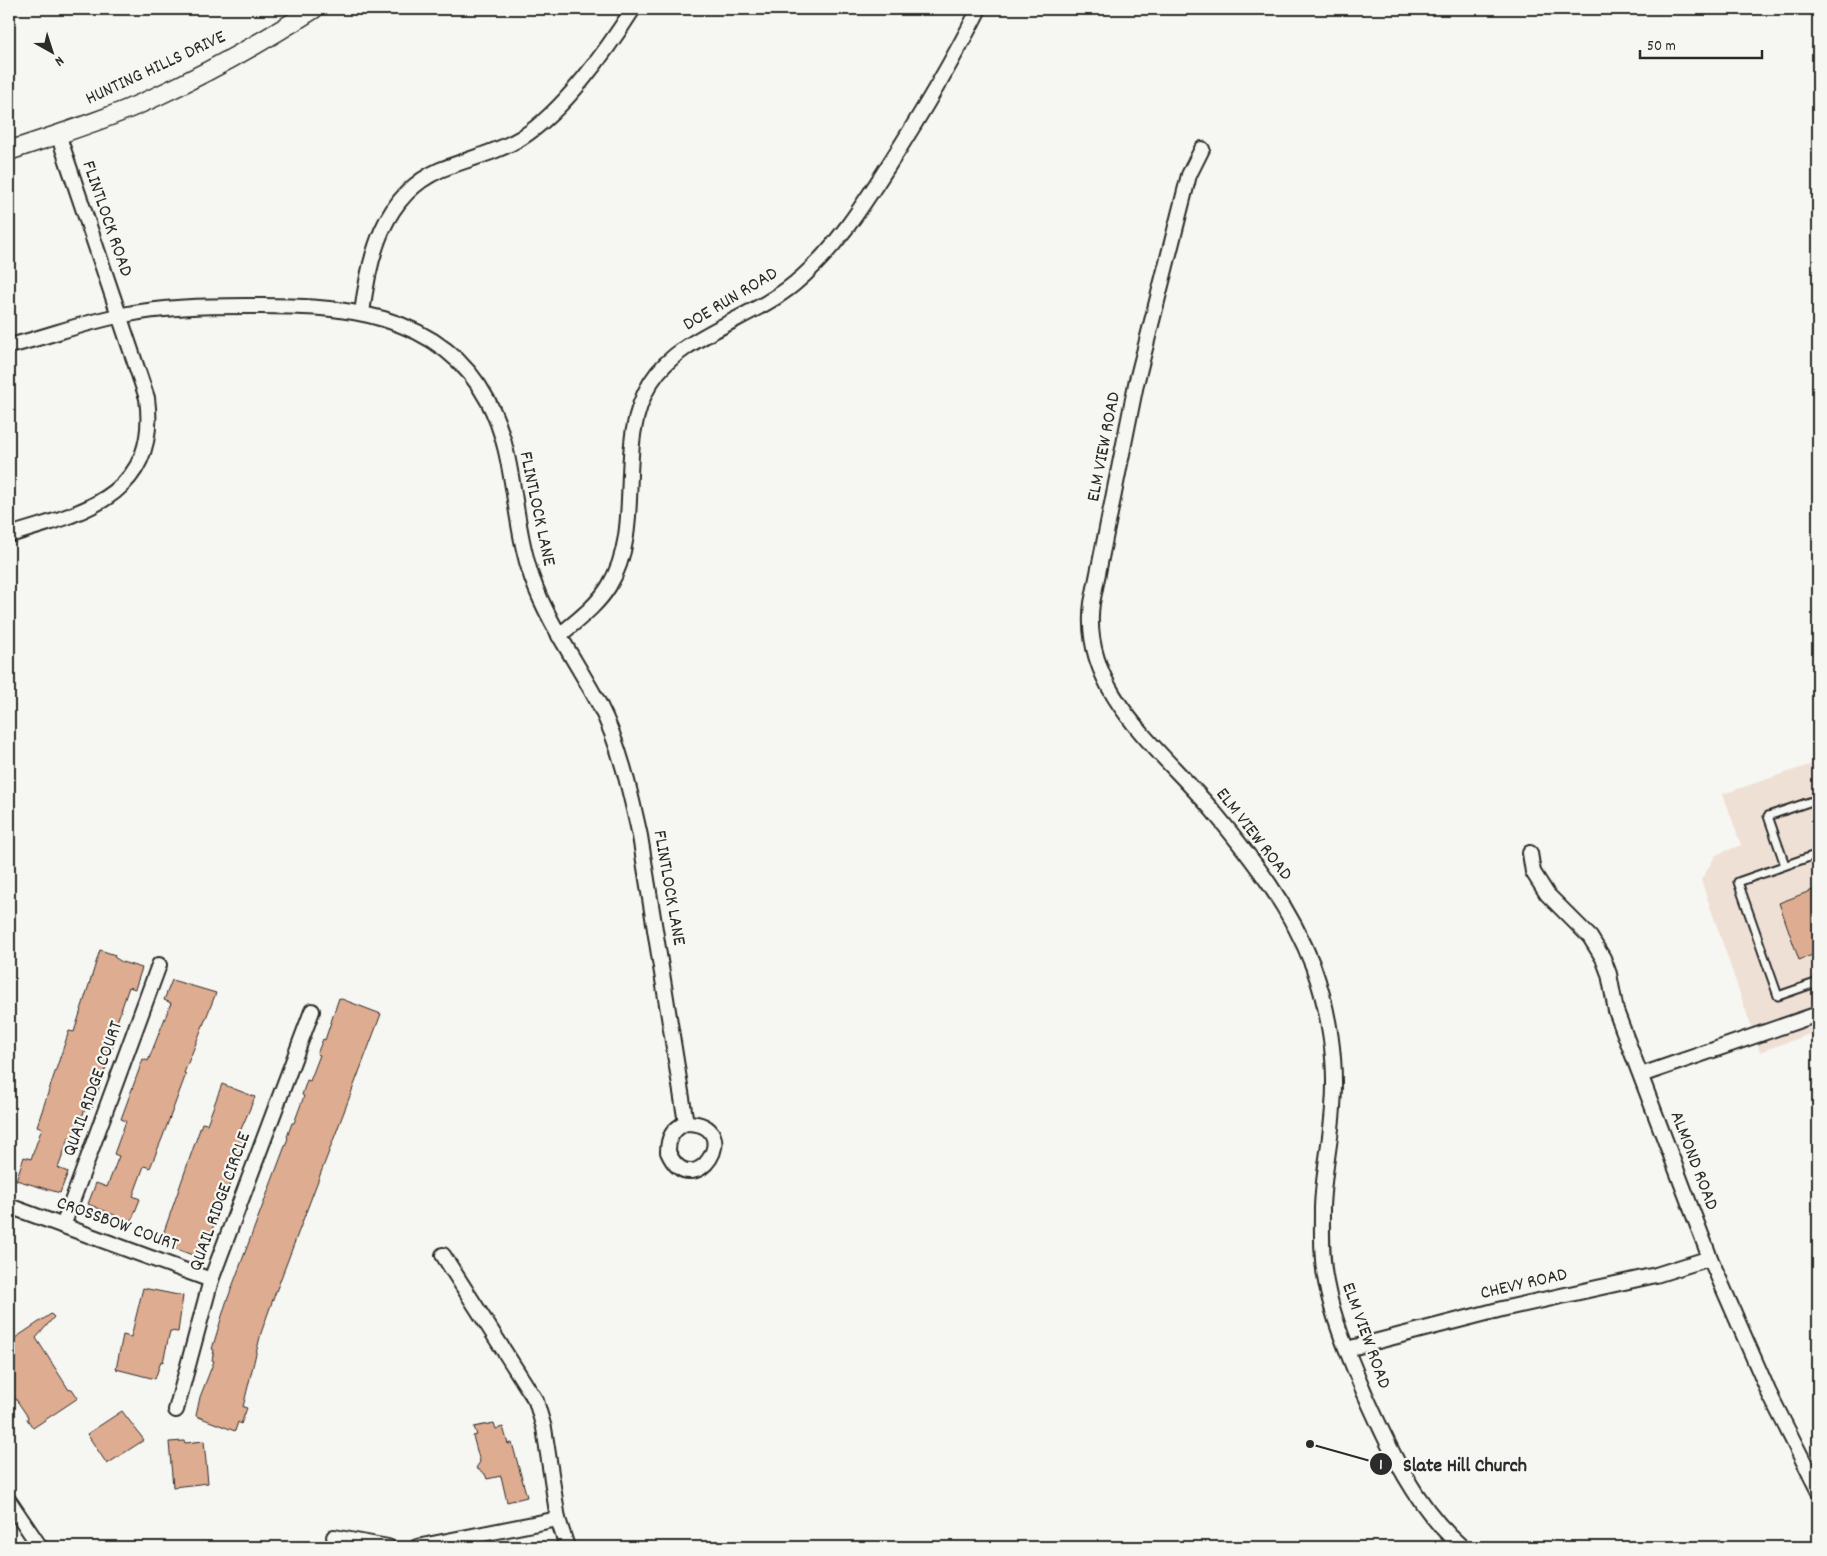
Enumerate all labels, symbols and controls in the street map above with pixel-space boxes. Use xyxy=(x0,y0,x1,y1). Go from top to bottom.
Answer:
street label: HUNTING HILLS DRIVE xyxy=(82,25,231,113)
north arrow xyxy=(28,28,78,78)
scale bar xyxy=(1640,28,1762,60)
text: 50 m xyxy=(1647,36,1676,58)
text: N xyxy=(50,51,68,71)
street label: FLINTLOCK ROAD xyxy=(74,158,138,281)
street label: DOE RUN ROAD xyxy=(679,261,784,339)
street label: ELM VIEW ROAD xyxy=(1081,390,1129,504)
street label: FLINTLOCK LANE xyxy=(511,449,561,569)
street label: ELM VIEW ROAD xyxy=(1208,783,1298,887)
street label: FLINTLOCK LANE xyxy=(645,828,691,948)
street label: QUAIL RIDGE COURT xyxy=(57,1017,131,1161)
street label: ALMOND ROAD xyxy=(1662,1108,1724,1215)
street label: QUAIL RIDGE CIRCLE xyxy=(183,1128,259,1275)
street label: CROSSBOW COURT xyxy=(52,1190,182,1260)
street label: CHEVY ROAD xyxy=(1478,1262,1570,1308)
street label: ELM VIEW ROAD xyxy=(1333,1279,1397,1393)
callout: Slate Hill Church xyxy=(1368,1447,1537,1482)
text: Slate Hill Church xyxy=(1403,1453,1527,1481)
text: 1 xyxy=(1379,1455,1383,1477)

